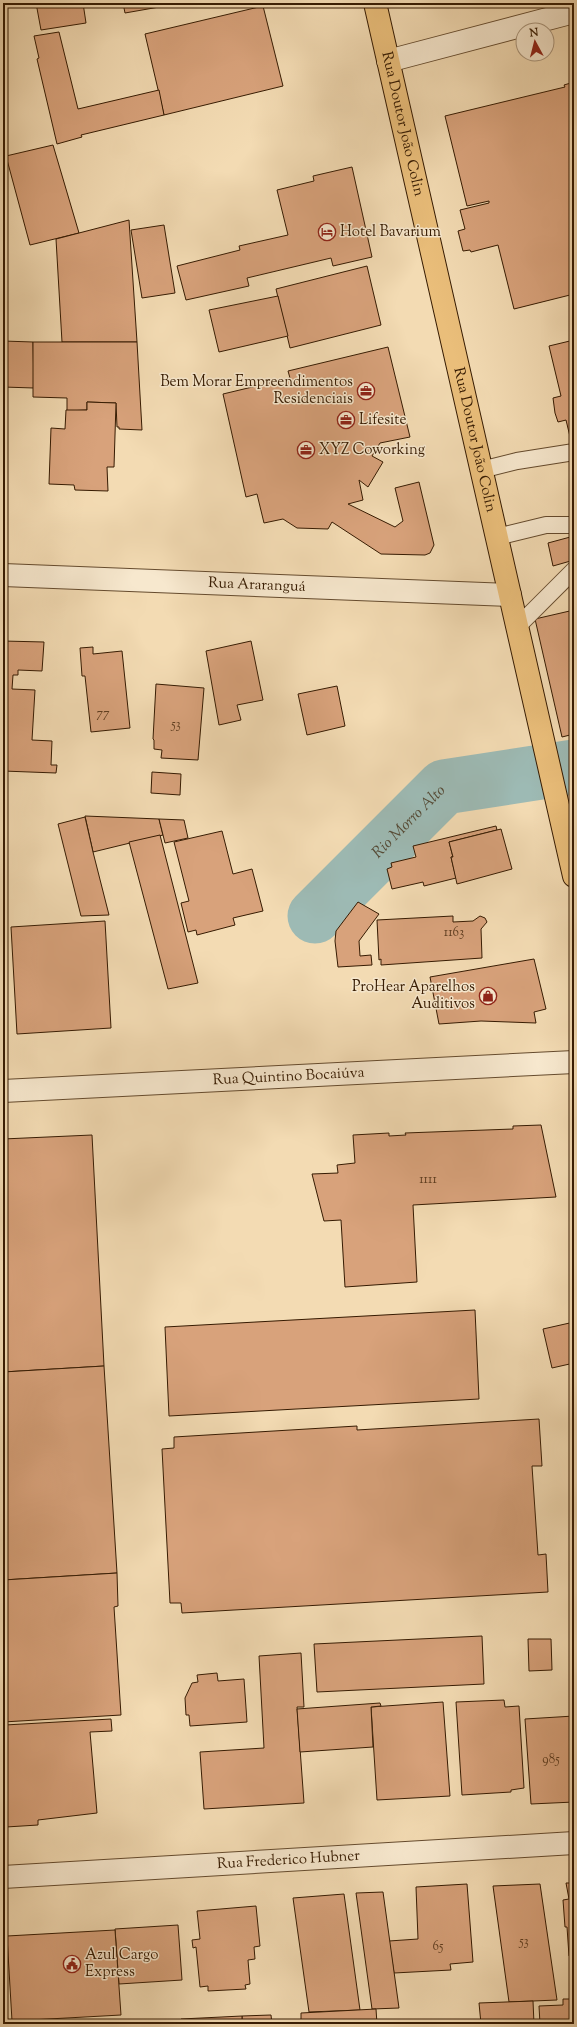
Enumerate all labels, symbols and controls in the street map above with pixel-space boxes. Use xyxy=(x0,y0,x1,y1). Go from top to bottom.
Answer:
north arrow xyxy=(515,22,555,62)
text: N xyxy=(528,25,539,42)
street label: Rua Doutor João Colin xyxy=(376,49,429,198)
hotel icon: Hotel Bavarium xyxy=(317,222,337,242)
place label: Hotel Bavarium xyxy=(340,222,442,243)
street label: Rua Doutor João Colin xyxy=(448,365,501,514)
place label: Bem Morar Empreendimentos Residenciais xyxy=(160,372,353,410)
office icon: Bem Morar Empreendimentos Residenciais xyxy=(356,381,376,401)
office icon: Lifesite xyxy=(336,410,356,430)
place label: Lifesite xyxy=(359,410,406,431)
office icon: XYZ Coworking xyxy=(296,440,316,460)
place label: XYZ Coworking xyxy=(319,440,425,461)
street label: Rua Araranguá xyxy=(208,573,306,597)
house number: 77 xyxy=(96,705,110,723)
house number: 53 xyxy=(170,716,181,734)
water label: Rio Morro Alto xyxy=(367,780,451,864)
house number: 1163 xyxy=(444,924,464,942)
place label: ProHear Aparelhos Auditivos xyxy=(352,977,475,1015)
shop icon: ProHear Aparelhos Auditivos xyxy=(478,986,498,1006)
street label: Rua Quintino Bocaiúva xyxy=(212,1062,365,1091)
house number: 1111 xyxy=(419,1171,437,1189)
house number: 985 xyxy=(542,1751,560,1769)
street label: Rua Frederico Hubner xyxy=(216,1845,361,1875)
house number: 53 xyxy=(518,1933,529,1951)
house number: 65 xyxy=(433,1938,444,1956)
place label: Azul Cargo Express xyxy=(85,1945,159,1983)
public building icon: Azul Cargo Express xyxy=(62,1954,82,1974)

